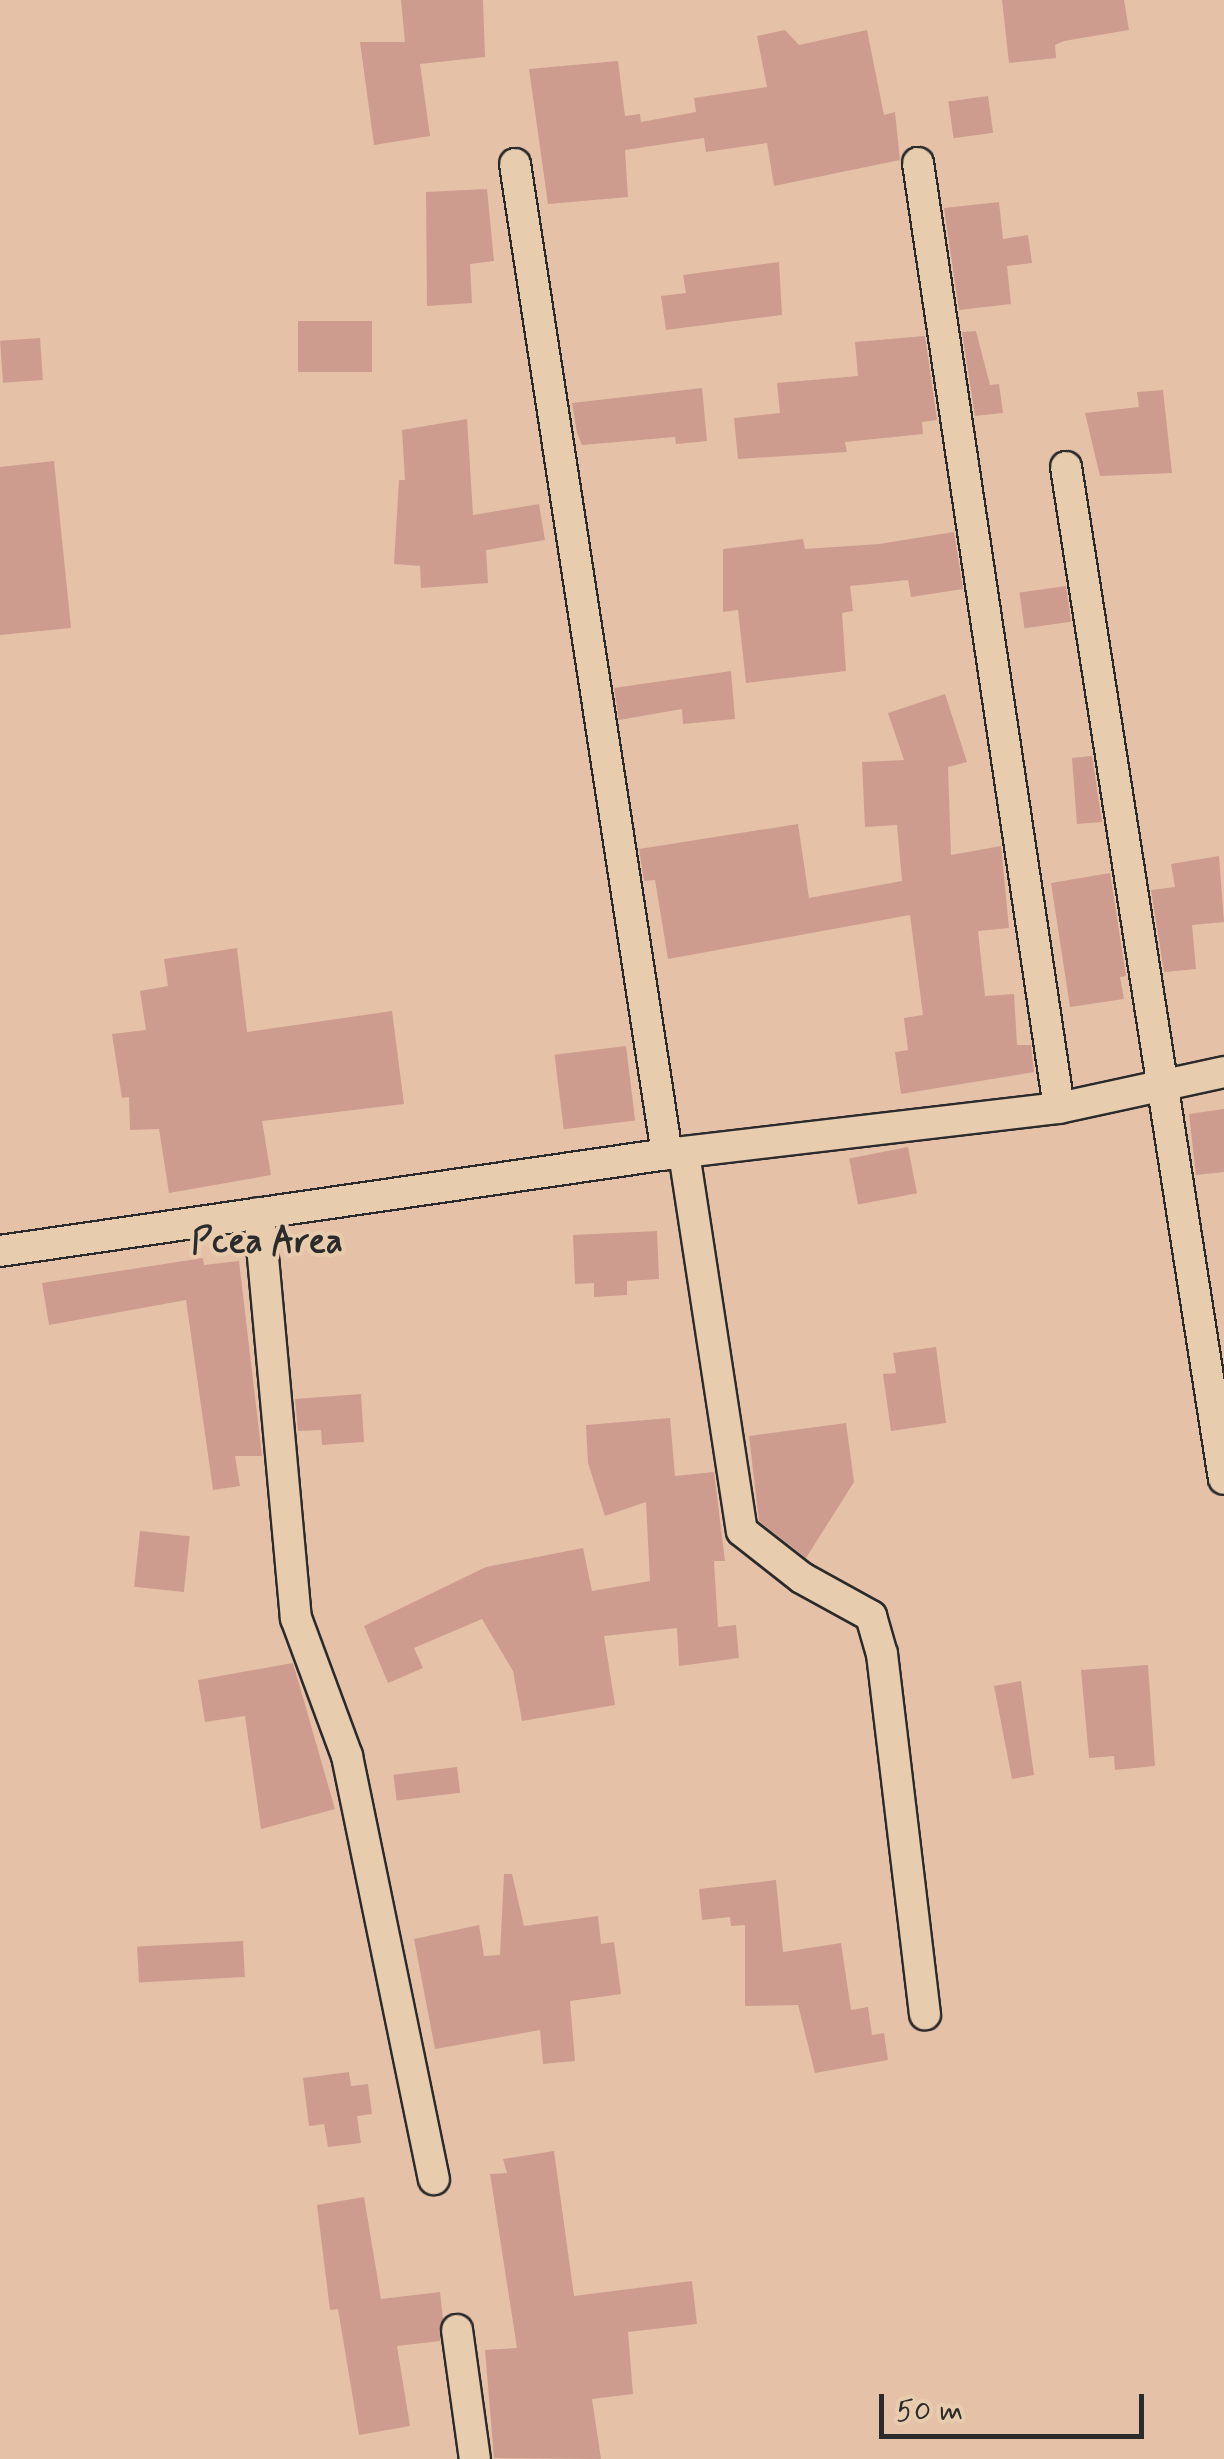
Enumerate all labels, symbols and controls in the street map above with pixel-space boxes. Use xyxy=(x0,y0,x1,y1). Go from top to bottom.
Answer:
district label: Pcea Area xyxy=(189,1221,345,1263)
scale bar xyxy=(884,2374,1149,2436)
text: 50 m xyxy=(896,2392,963,2431)

